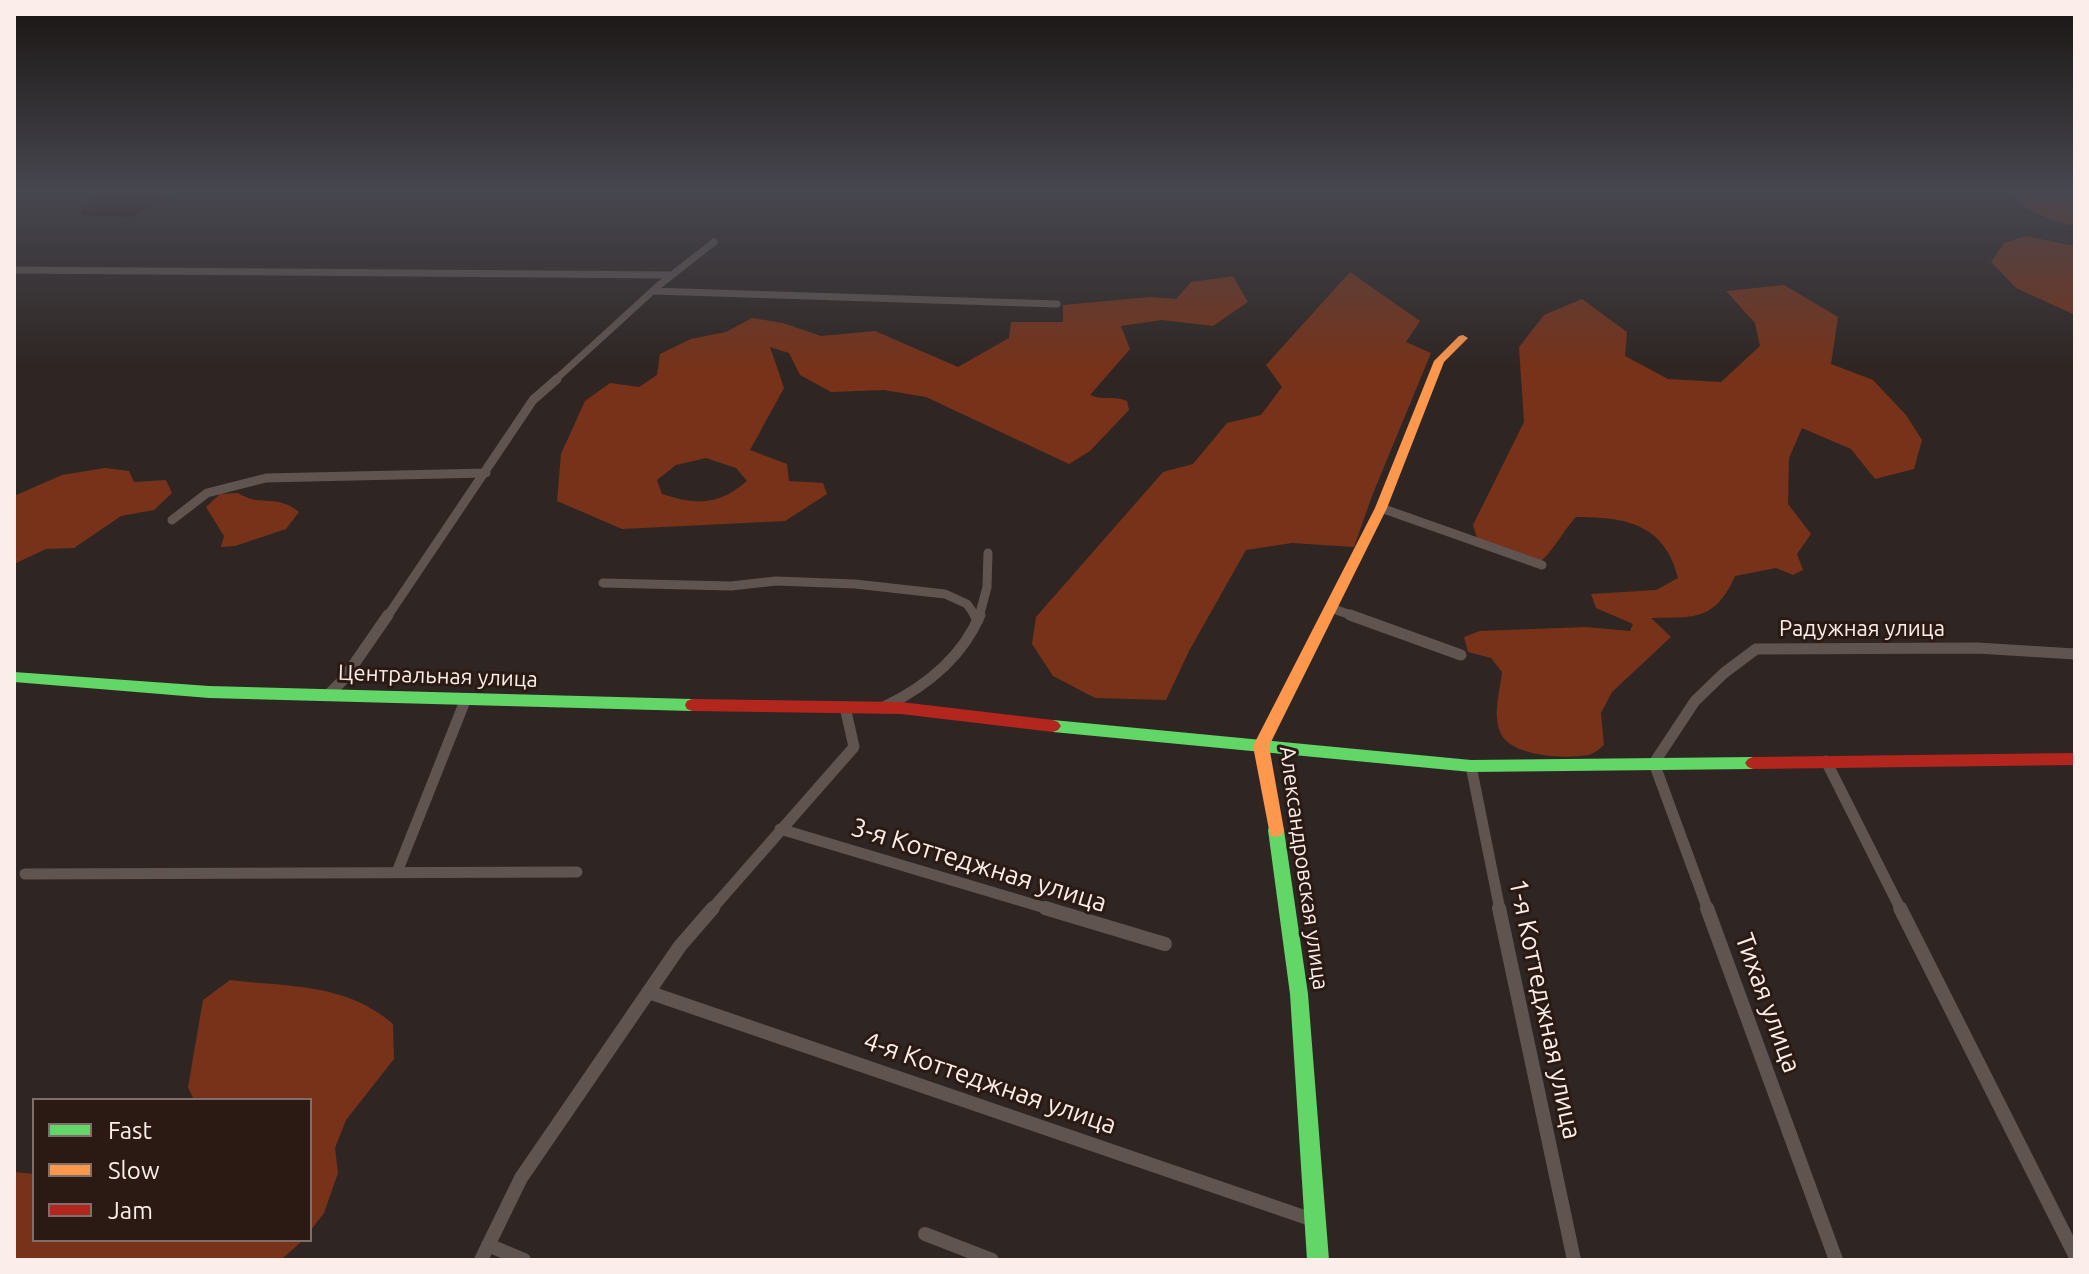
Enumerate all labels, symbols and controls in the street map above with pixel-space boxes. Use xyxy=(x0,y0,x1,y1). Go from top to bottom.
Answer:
street label: Радужная улица xyxy=(1779,616,1945,642)
street label: Центральная улица xyxy=(338,659,538,693)
street label: Александровская улица xyxy=(1274,744,1334,992)
street label: 3-я Коттеджная улица xyxy=(847,811,1111,919)
street label: 1-я Коттеджная улица xyxy=(1502,876,1588,1142)
street label: Тихая улица xyxy=(1728,929,1808,1077)
street label: 4-я Коттеджная улица xyxy=(859,1025,1121,1141)
legend xyxy=(32,1098,312,1242)
text: Fast xyxy=(108,1117,152,1144)
text: Slow xyxy=(108,1157,160,1184)
text: Jam xyxy=(108,1197,153,1224)

